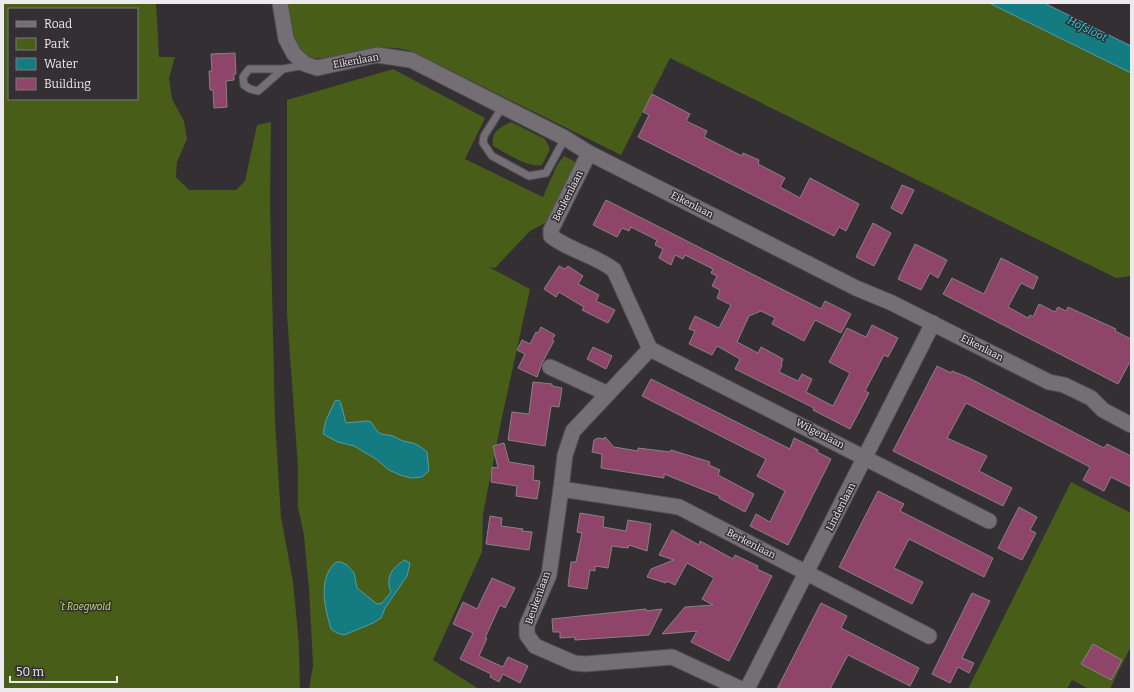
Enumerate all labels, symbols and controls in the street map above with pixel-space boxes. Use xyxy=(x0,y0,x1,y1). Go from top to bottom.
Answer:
legend xyxy=(8,8,138,100)
water label: Hofsloot xyxy=(1065,14,1109,44)
text: Road xyxy=(44,17,72,31)
text: Park xyxy=(44,37,70,51)
street label: Eikenlaan xyxy=(332,51,380,71)
text: Water xyxy=(44,57,79,71)
text: Building xyxy=(44,77,91,91)
street label: Beukenlaan xyxy=(550,168,586,223)
street label: Eikenlaan xyxy=(669,189,716,221)
street label: Eikenlaan xyxy=(959,332,1006,364)
street label: Wilgenlaan xyxy=(794,417,847,452)
street label: Lindenlaan xyxy=(824,480,859,533)
street label: Berkenlaan xyxy=(725,527,778,562)
street label: Beukenlaan xyxy=(523,569,553,626)
park label: 't Roegwold xyxy=(59,601,111,613)
scale bar xyxy=(10,658,117,684)
text: 50 m xyxy=(16,665,45,679)

